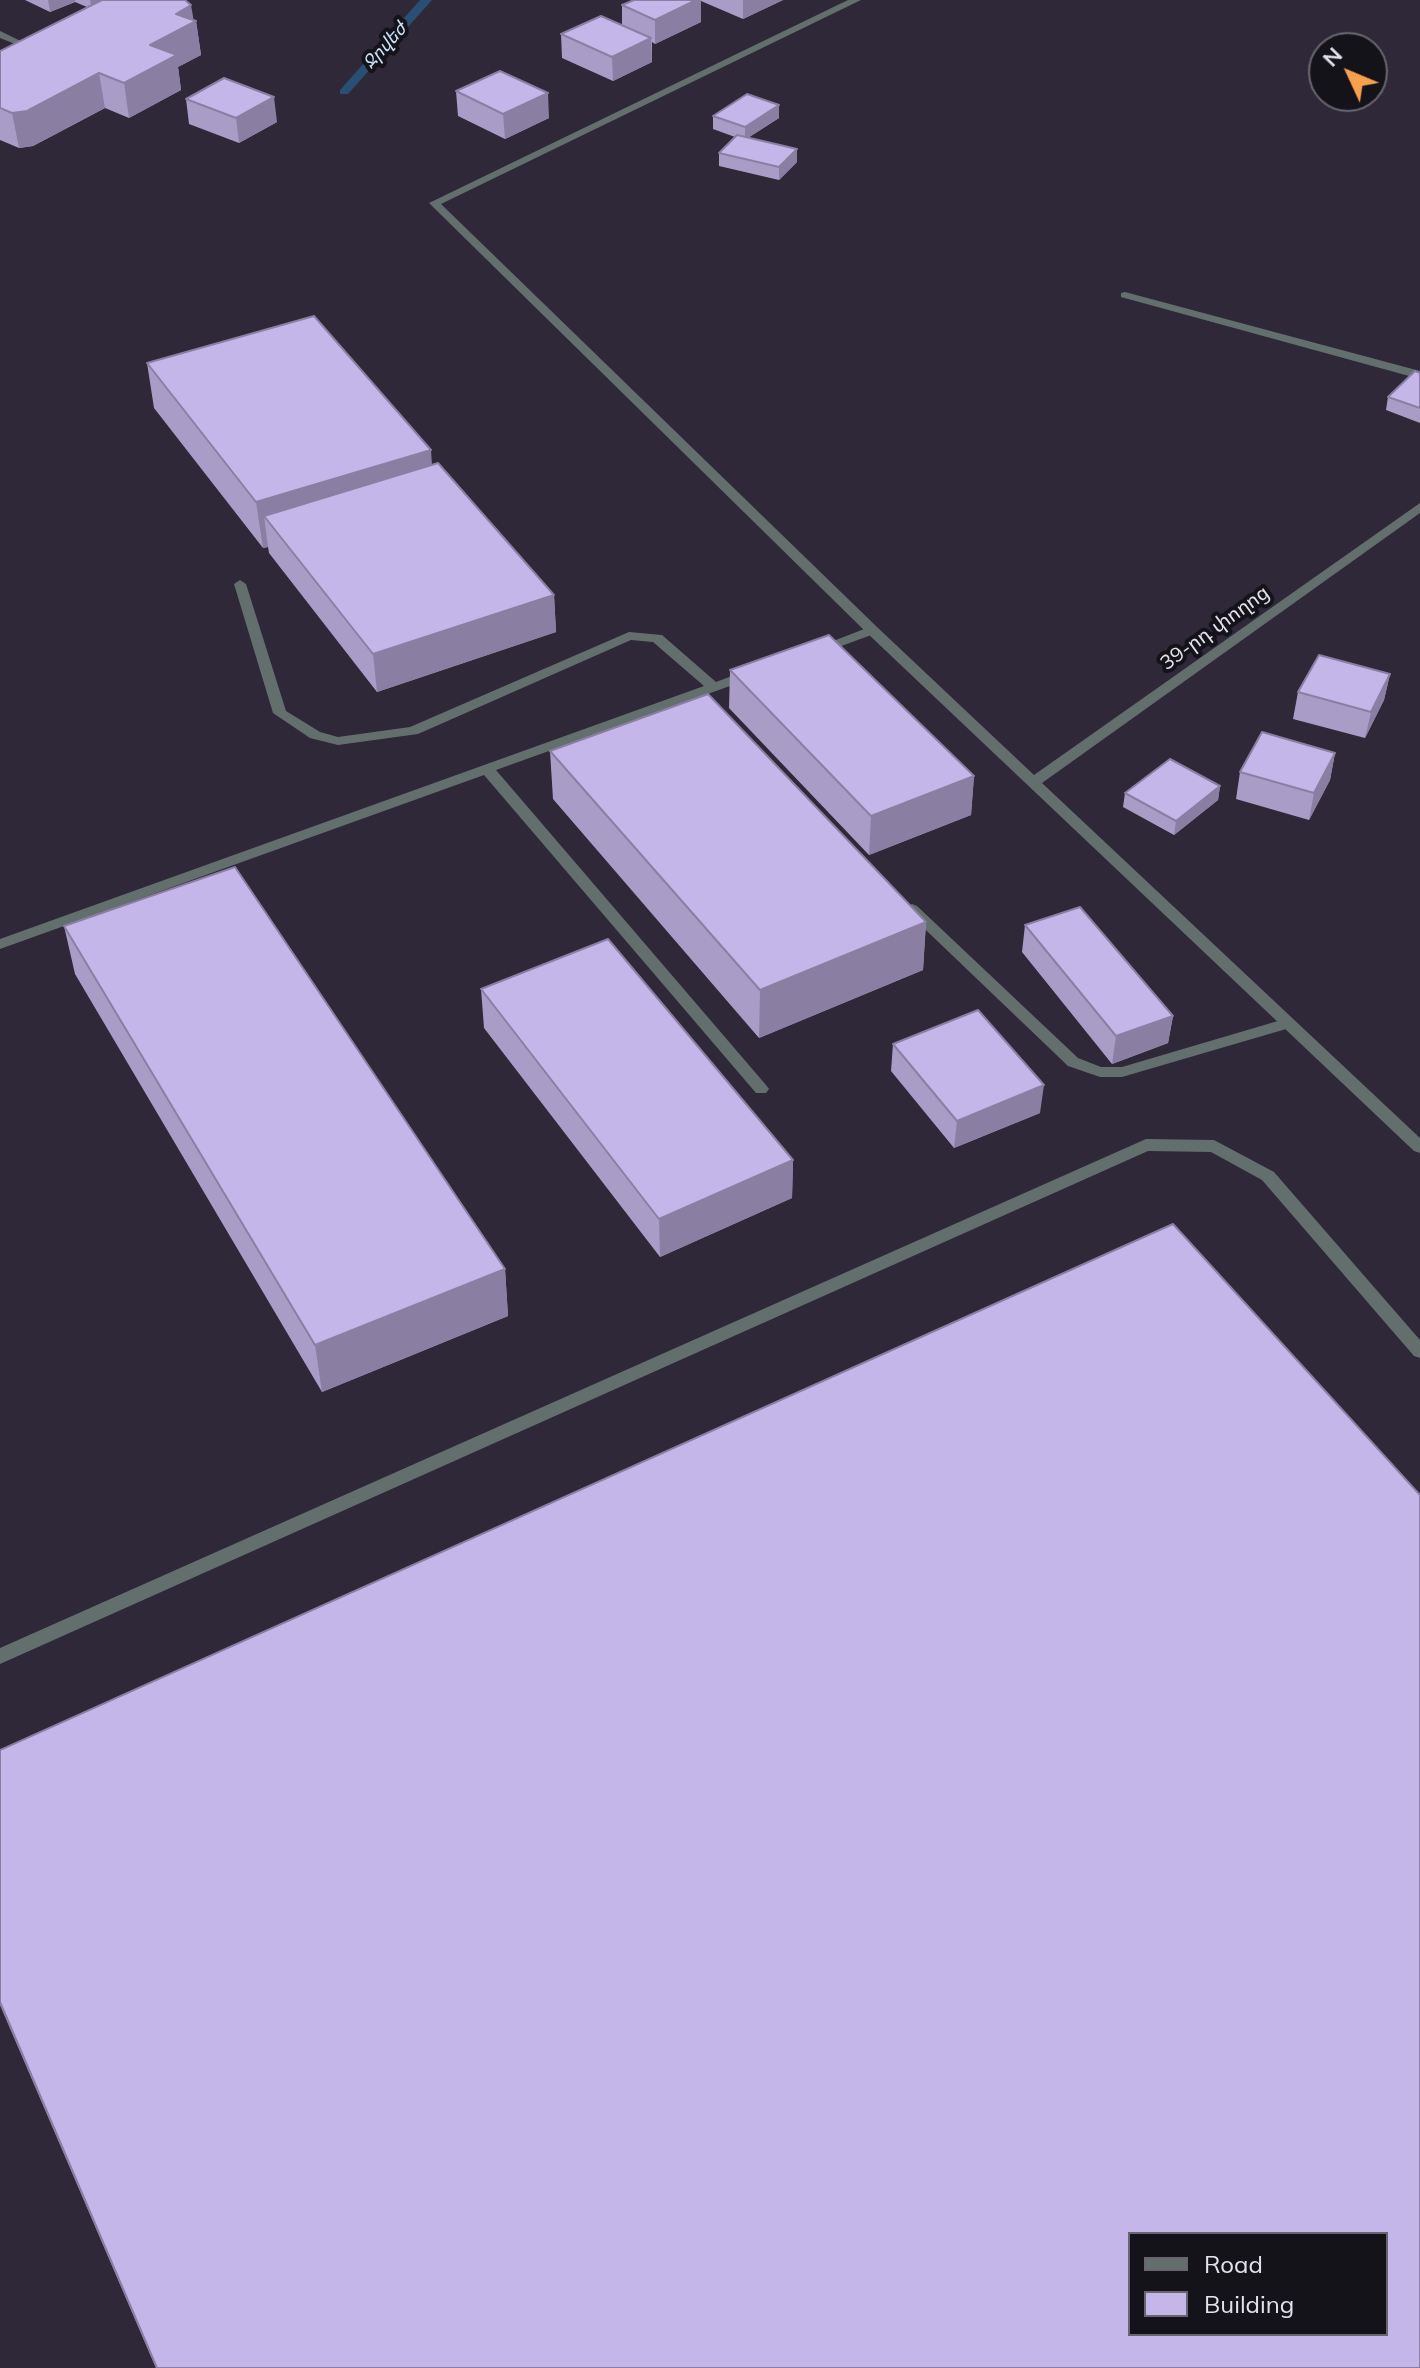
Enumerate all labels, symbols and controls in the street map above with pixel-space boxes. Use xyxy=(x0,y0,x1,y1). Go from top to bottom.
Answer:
water label: Ջրվեժ xyxy=(359,18,411,74)
north arrow xyxy=(1308,32,1388,112)
text: N xyxy=(1316,41,1348,72)
street label: 39-րդ փողոց xyxy=(1156,581,1274,675)
legend xyxy=(1128,2232,1388,2336)
text: Road xyxy=(1204,2249,1263,2279)
text: Building xyxy=(1204,2289,1294,2319)

